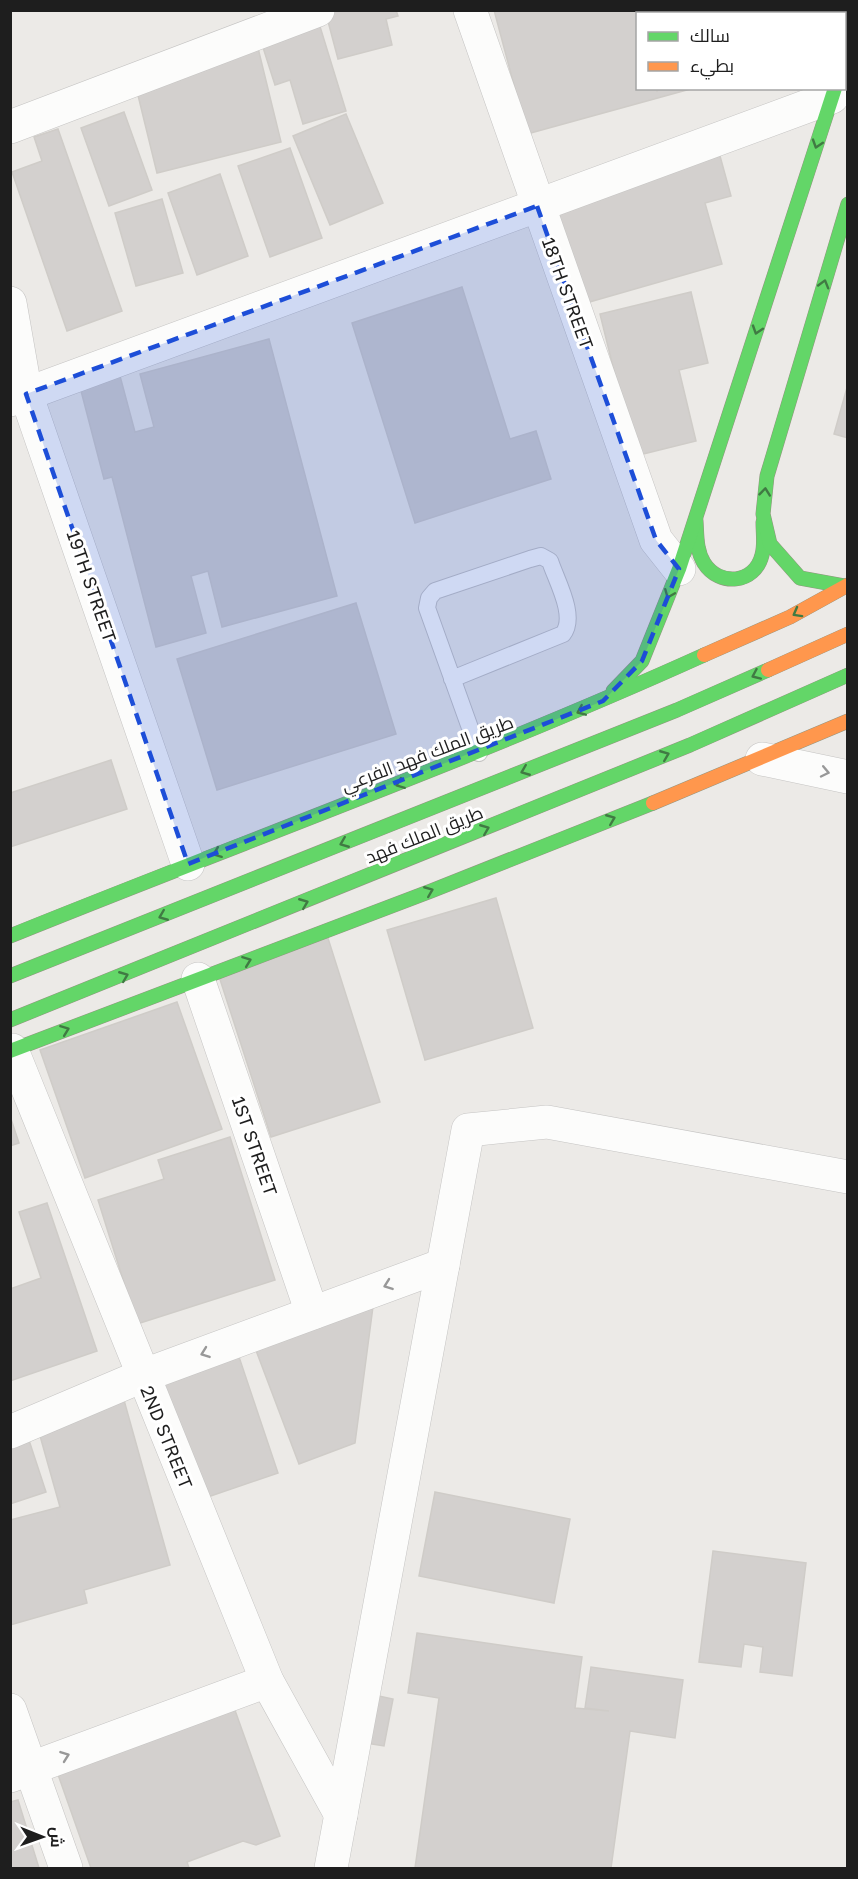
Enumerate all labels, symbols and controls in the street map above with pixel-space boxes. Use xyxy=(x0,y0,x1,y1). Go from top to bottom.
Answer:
legend xyxy=(636,12,846,90)
text: سالك xyxy=(690,24,730,46)
text: بطيء xyxy=(690,54,734,80)
one-way arrow xyxy=(812,138,824,149)
street label: 18TH STREET xyxy=(538,234,598,352)
one-way arrow xyxy=(817,279,829,290)
one-way arrow xyxy=(752,324,764,335)
one-way arrow xyxy=(759,487,771,497)
street label: 19TH STREET xyxy=(63,527,121,645)
one-way arrow xyxy=(664,588,676,599)
one-way arrow xyxy=(792,606,803,617)
one-way arrow xyxy=(751,667,762,679)
one-way arrow xyxy=(576,704,587,716)
street label: طريق الملك فهد الفرعي xyxy=(338,710,518,800)
one-way arrow xyxy=(659,750,670,762)
one-way arrow xyxy=(520,764,531,776)
one-way arrow xyxy=(820,765,830,778)
one-way arrow xyxy=(395,776,406,789)
street label: طريق الملك فهد xyxy=(362,800,487,869)
one-way arrow xyxy=(604,814,615,826)
one-way arrow xyxy=(479,824,490,836)
one-way arrow xyxy=(339,836,350,848)
one-way arrow xyxy=(213,846,224,858)
one-way arrow xyxy=(423,886,434,898)
one-way arrow xyxy=(298,898,309,910)
one-way arrow xyxy=(158,908,168,921)
one-way arrow xyxy=(242,955,252,968)
one-way arrow xyxy=(117,971,128,983)
one-way arrow xyxy=(59,1025,70,1037)
street label: 1ST STREET xyxy=(228,1093,282,1199)
one-way arrow xyxy=(383,1278,394,1290)
one-way arrow xyxy=(200,1345,211,1358)
street label: 2ND STREET xyxy=(136,1382,198,1492)
one-way arrow xyxy=(59,1751,70,1763)
north arrow xyxy=(12,1807,72,1867)
text: ش xyxy=(47,1827,67,1848)

